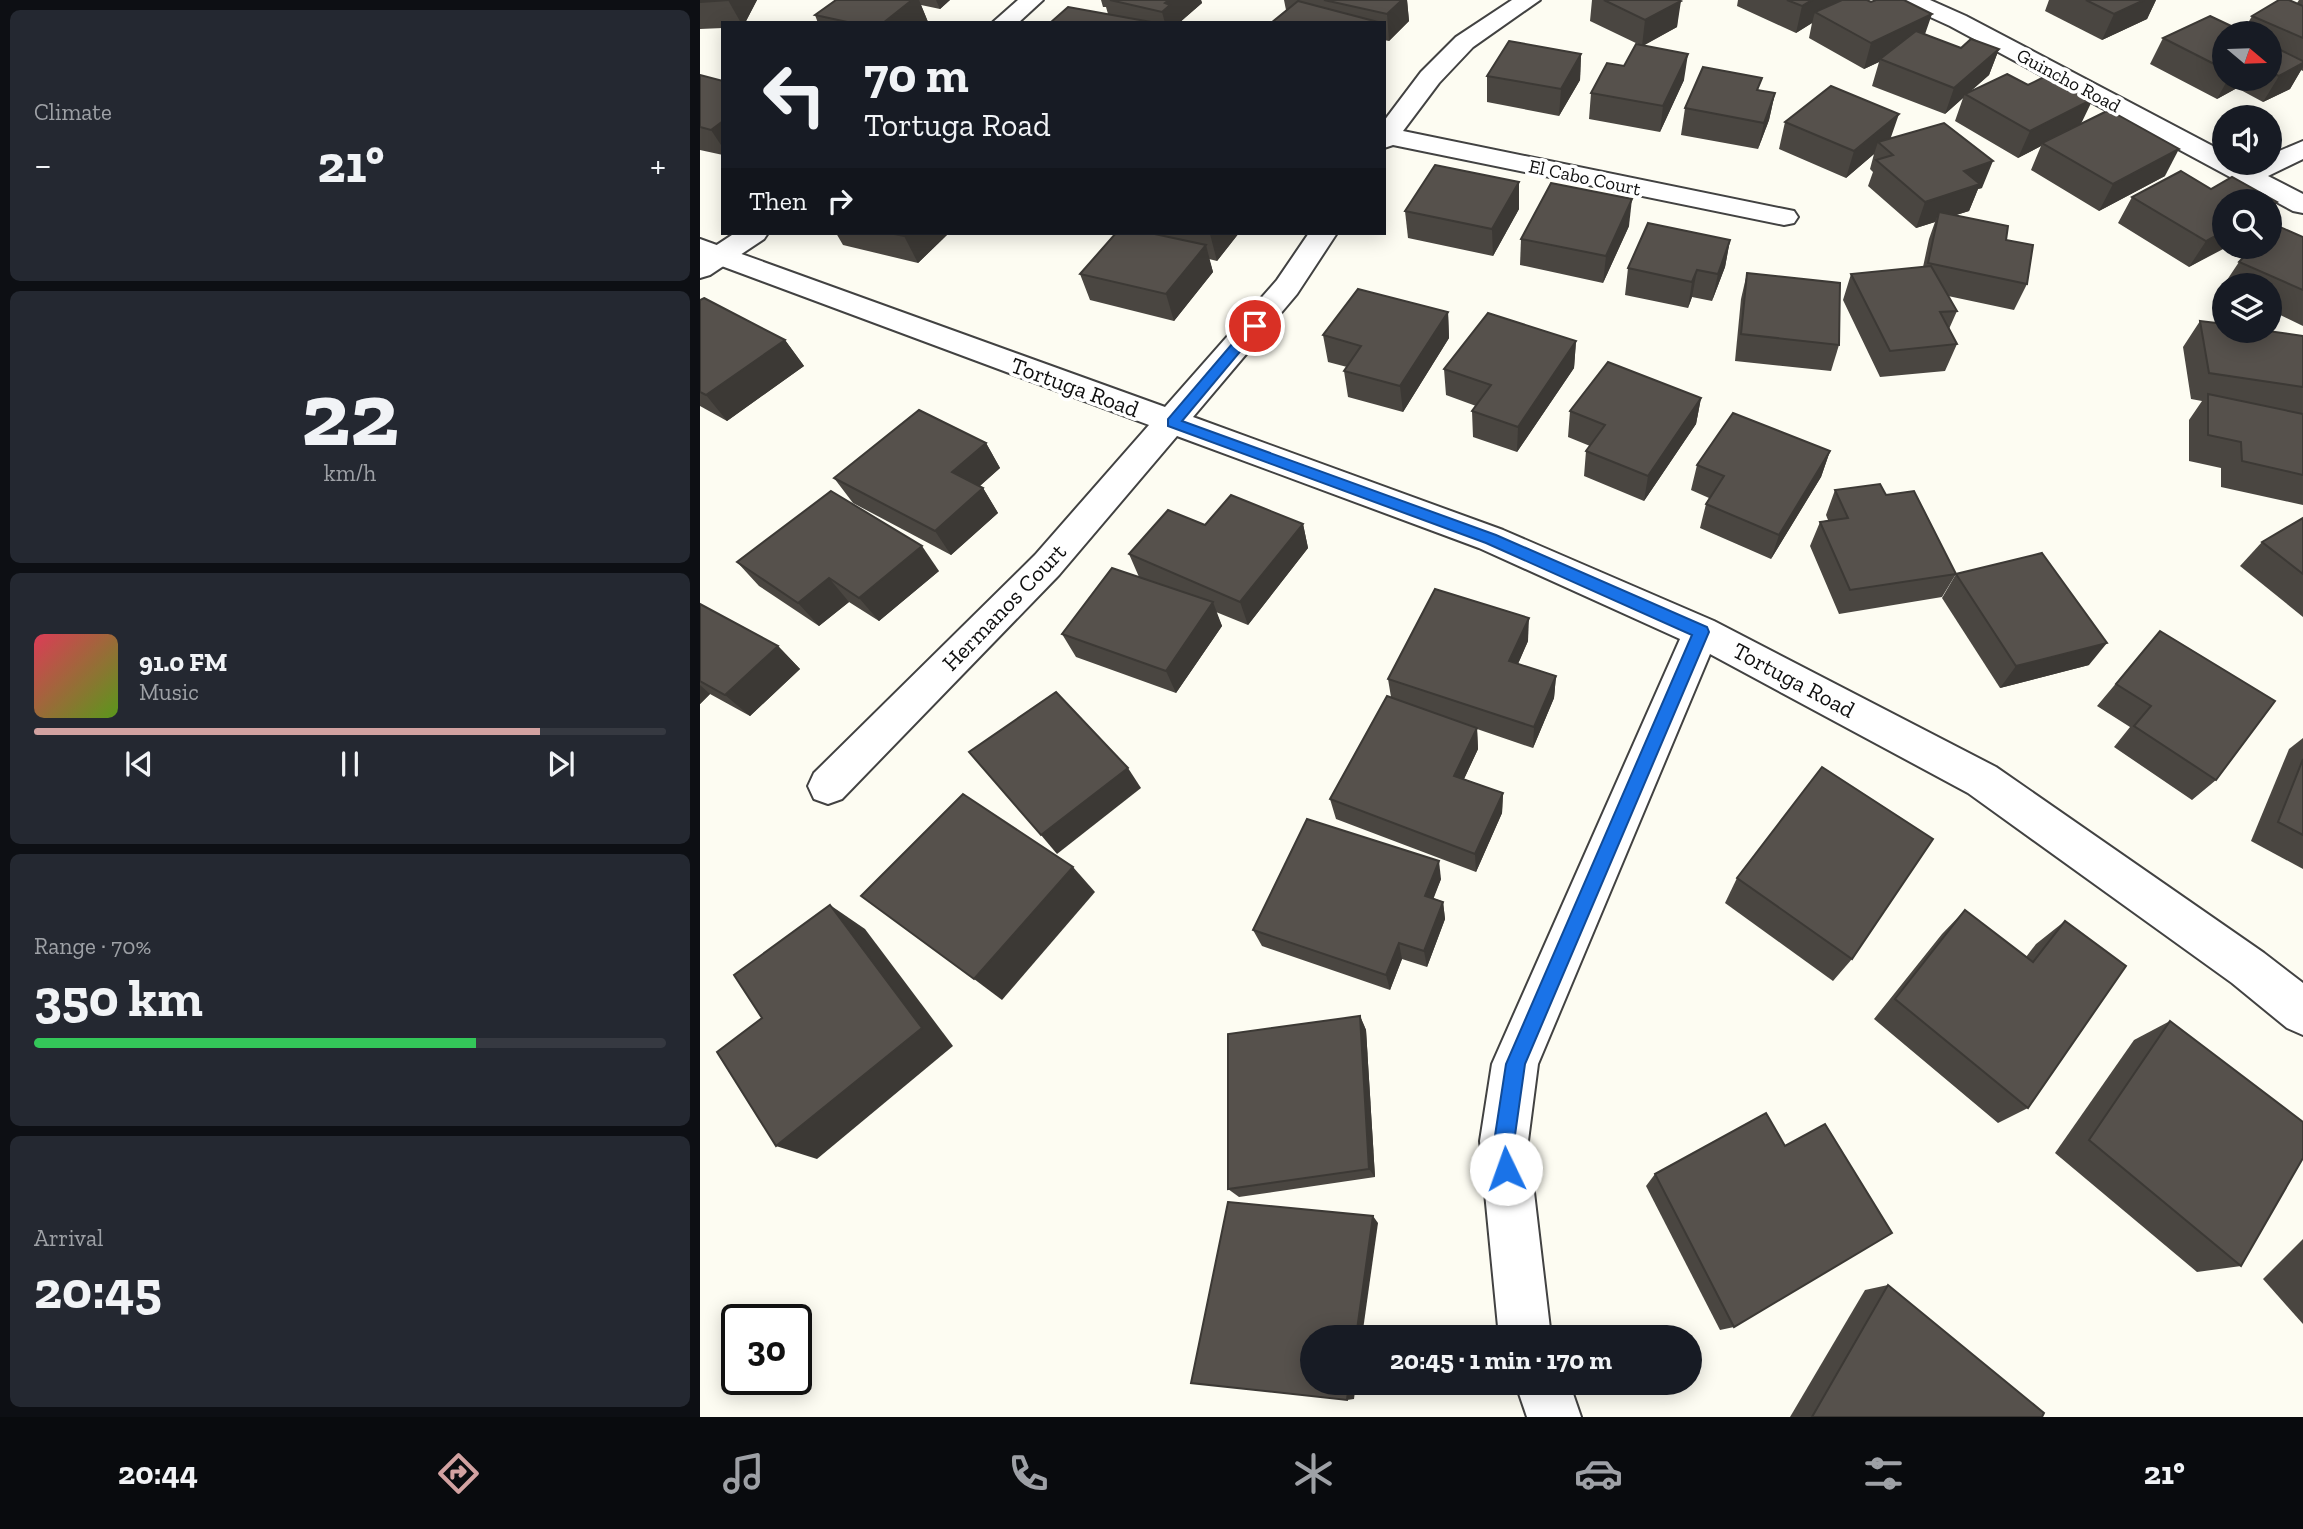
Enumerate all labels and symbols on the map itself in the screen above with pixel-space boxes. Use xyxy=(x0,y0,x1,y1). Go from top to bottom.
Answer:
north arrow xyxy=(2212,21,2282,91)
street label: Guincho Road xyxy=(2013,43,2125,118)
street label: El Cabo Court xyxy=(1527,154,1643,201)
pin xyxy=(1225,296,1285,356)
street label: Tortuga Road xyxy=(1007,351,1143,423)
street label: Hermanos Court xyxy=(936,537,1072,677)
street label: Tortuga Road xyxy=(1728,636,1860,724)
position arrow xyxy=(1469,1132,1543,1206)
speed limit sign: 30 xyxy=(721,1304,812,1395)

